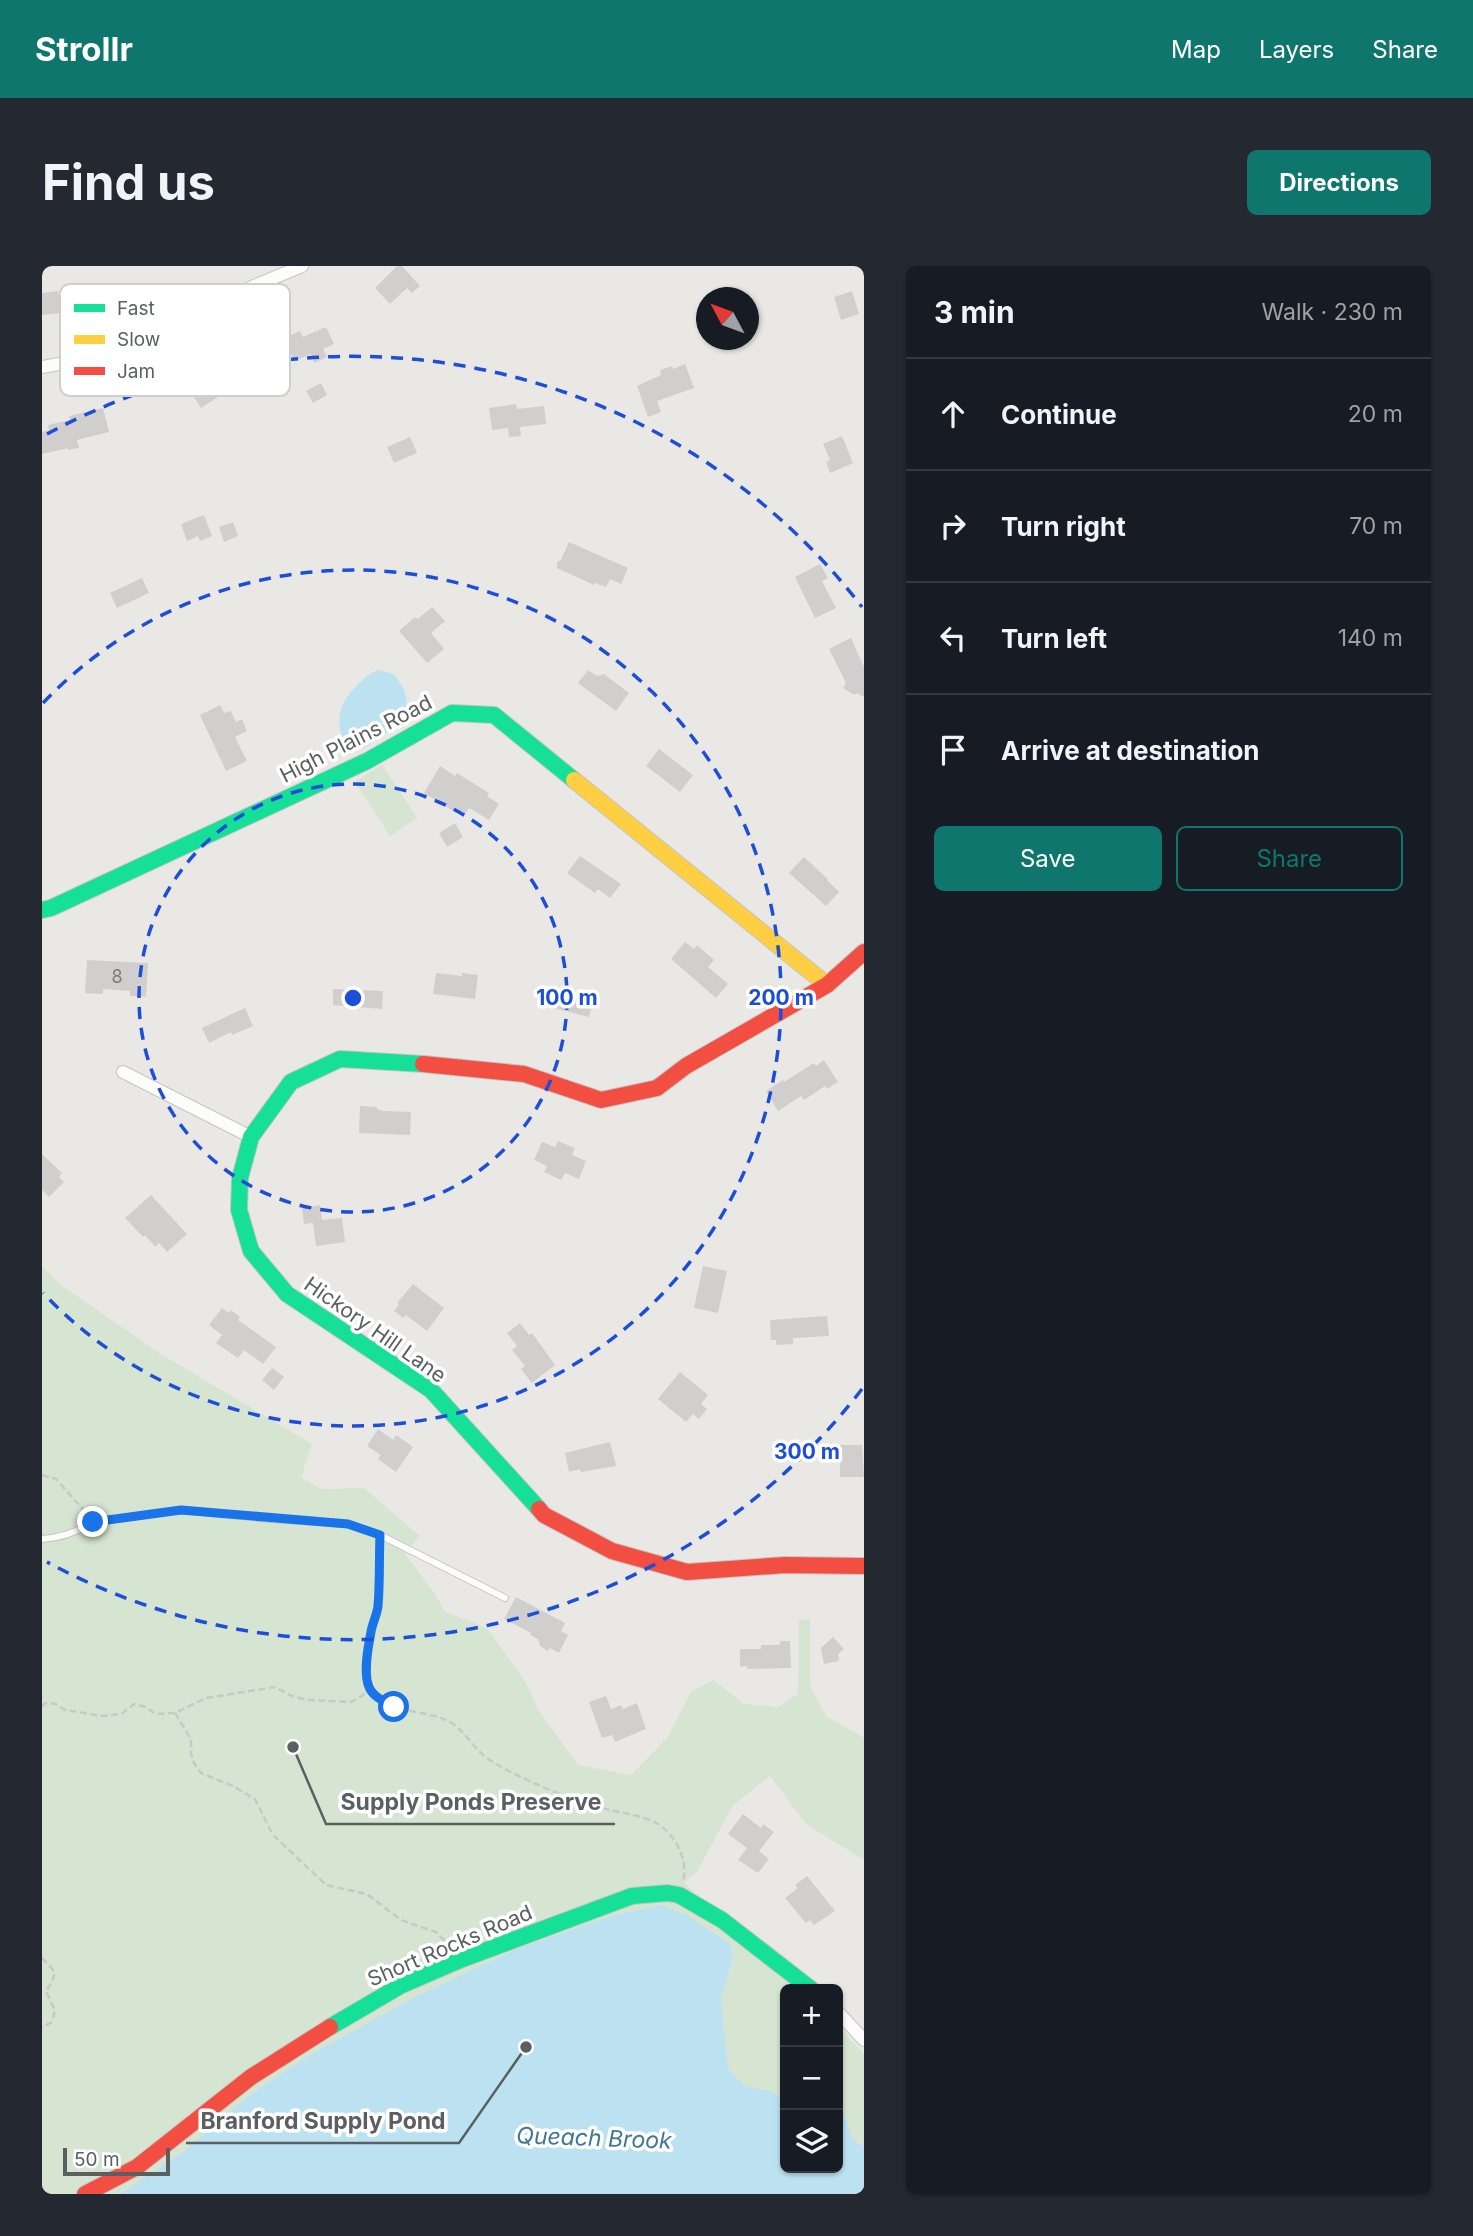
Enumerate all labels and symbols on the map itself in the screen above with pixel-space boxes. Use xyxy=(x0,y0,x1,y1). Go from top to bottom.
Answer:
legend xyxy=(60,284,290,396)
north arrow xyxy=(696,287,759,350)
text: Fast xyxy=(117,297,155,320)
text: Slow xyxy=(117,328,160,351)
text: Jam xyxy=(117,360,155,383)
street label: High Plains Road xyxy=(276,689,436,788)
house number: 8 xyxy=(111,966,123,987)
text: 100 m xyxy=(536,985,598,1010)
text: 200 m xyxy=(748,985,814,1010)
centre of rings xyxy=(341,986,365,1010)
street label: Hickory Hill Lane xyxy=(300,1271,451,1388)
text: 300 m xyxy=(774,1439,840,1464)
route end xyxy=(77,1506,108,1537)
route start xyxy=(378,1691,409,1722)
callout: Supply Ponds Preserve xyxy=(326,1780,615,1824)
text: Supply Ponds Preserve xyxy=(341,1788,601,1816)
street label: Short Rocks Road xyxy=(364,1900,536,1992)
callout: Branford Supply Pond xyxy=(186,2099,459,2143)
text: Branford Supply Pond xyxy=(200,2107,446,2135)
water label: Queach Brook xyxy=(516,2121,672,2155)
scale bar xyxy=(63,2145,170,2177)

